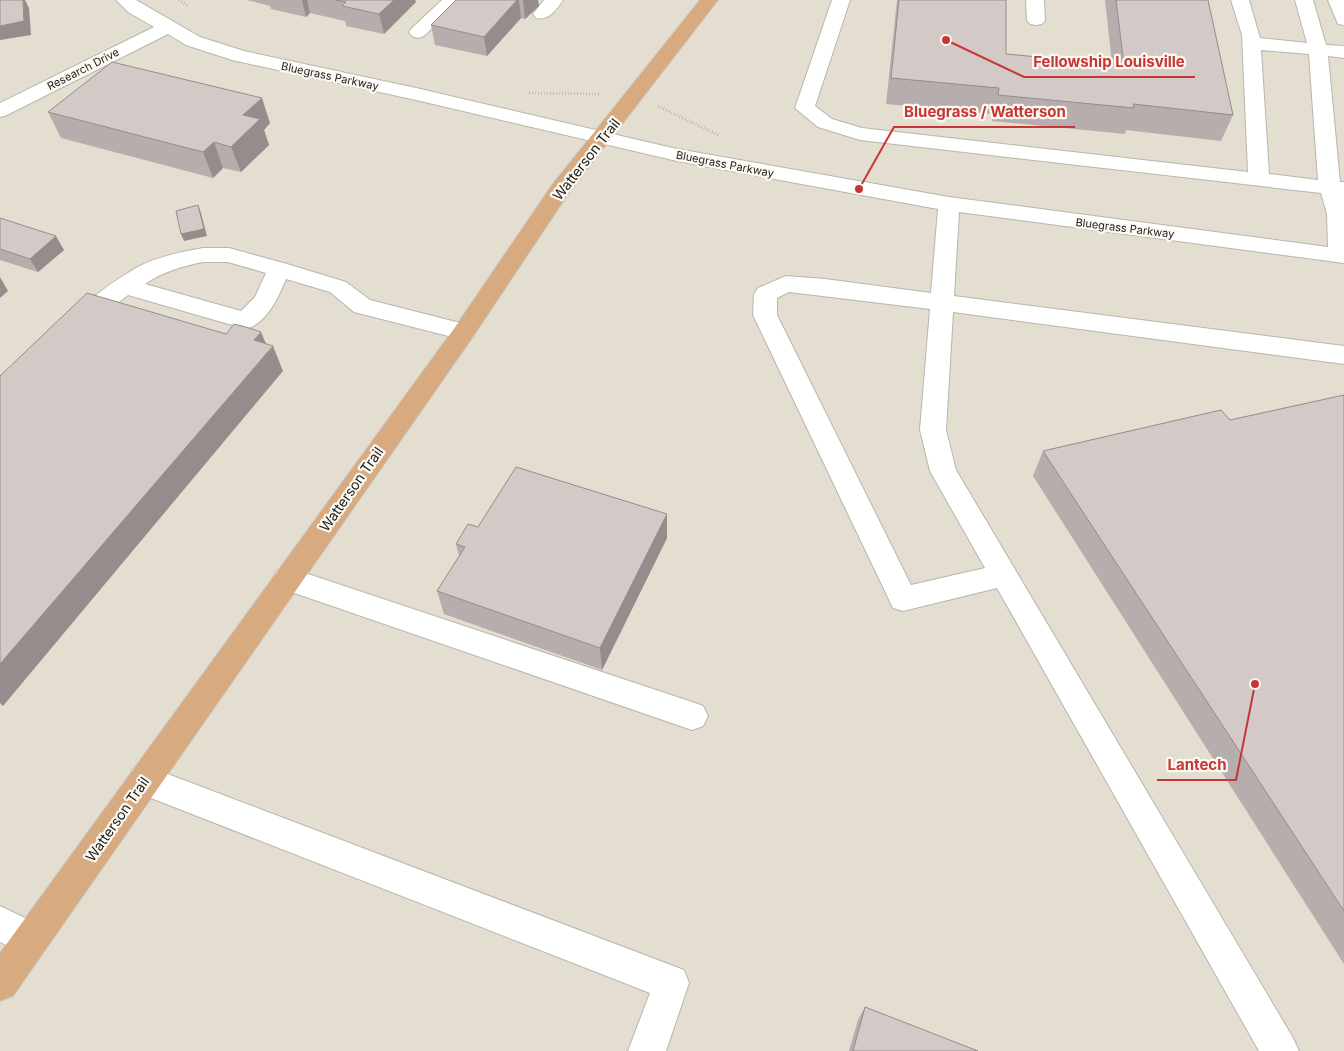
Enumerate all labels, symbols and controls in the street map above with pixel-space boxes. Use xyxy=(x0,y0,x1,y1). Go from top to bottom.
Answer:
street label: Research Drive xyxy=(45,45,121,93)
callout: Fellowship Louisville xyxy=(1024,47,1195,77)
text: Fellowship Louisville xyxy=(1033,52,1185,71)
street label: Bluegrass Parkway xyxy=(280,59,380,93)
callout: Bluegrass / Watterson xyxy=(894,97,1075,127)
text: Bluegrass / Watterson xyxy=(904,102,1066,121)
street label: Watterson Trail xyxy=(549,115,623,203)
street label: Bluegrass Parkway xyxy=(675,148,775,180)
street label: Bluegrass Parkway xyxy=(1075,215,1175,241)
street label: Watterson Trail xyxy=(316,443,386,535)
callout: Lantech xyxy=(1157,750,1236,780)
text: Lantech xyxy=(1168,755,1226,774)
street label: Watterson Trail xyxy=(82,773,152,865)

